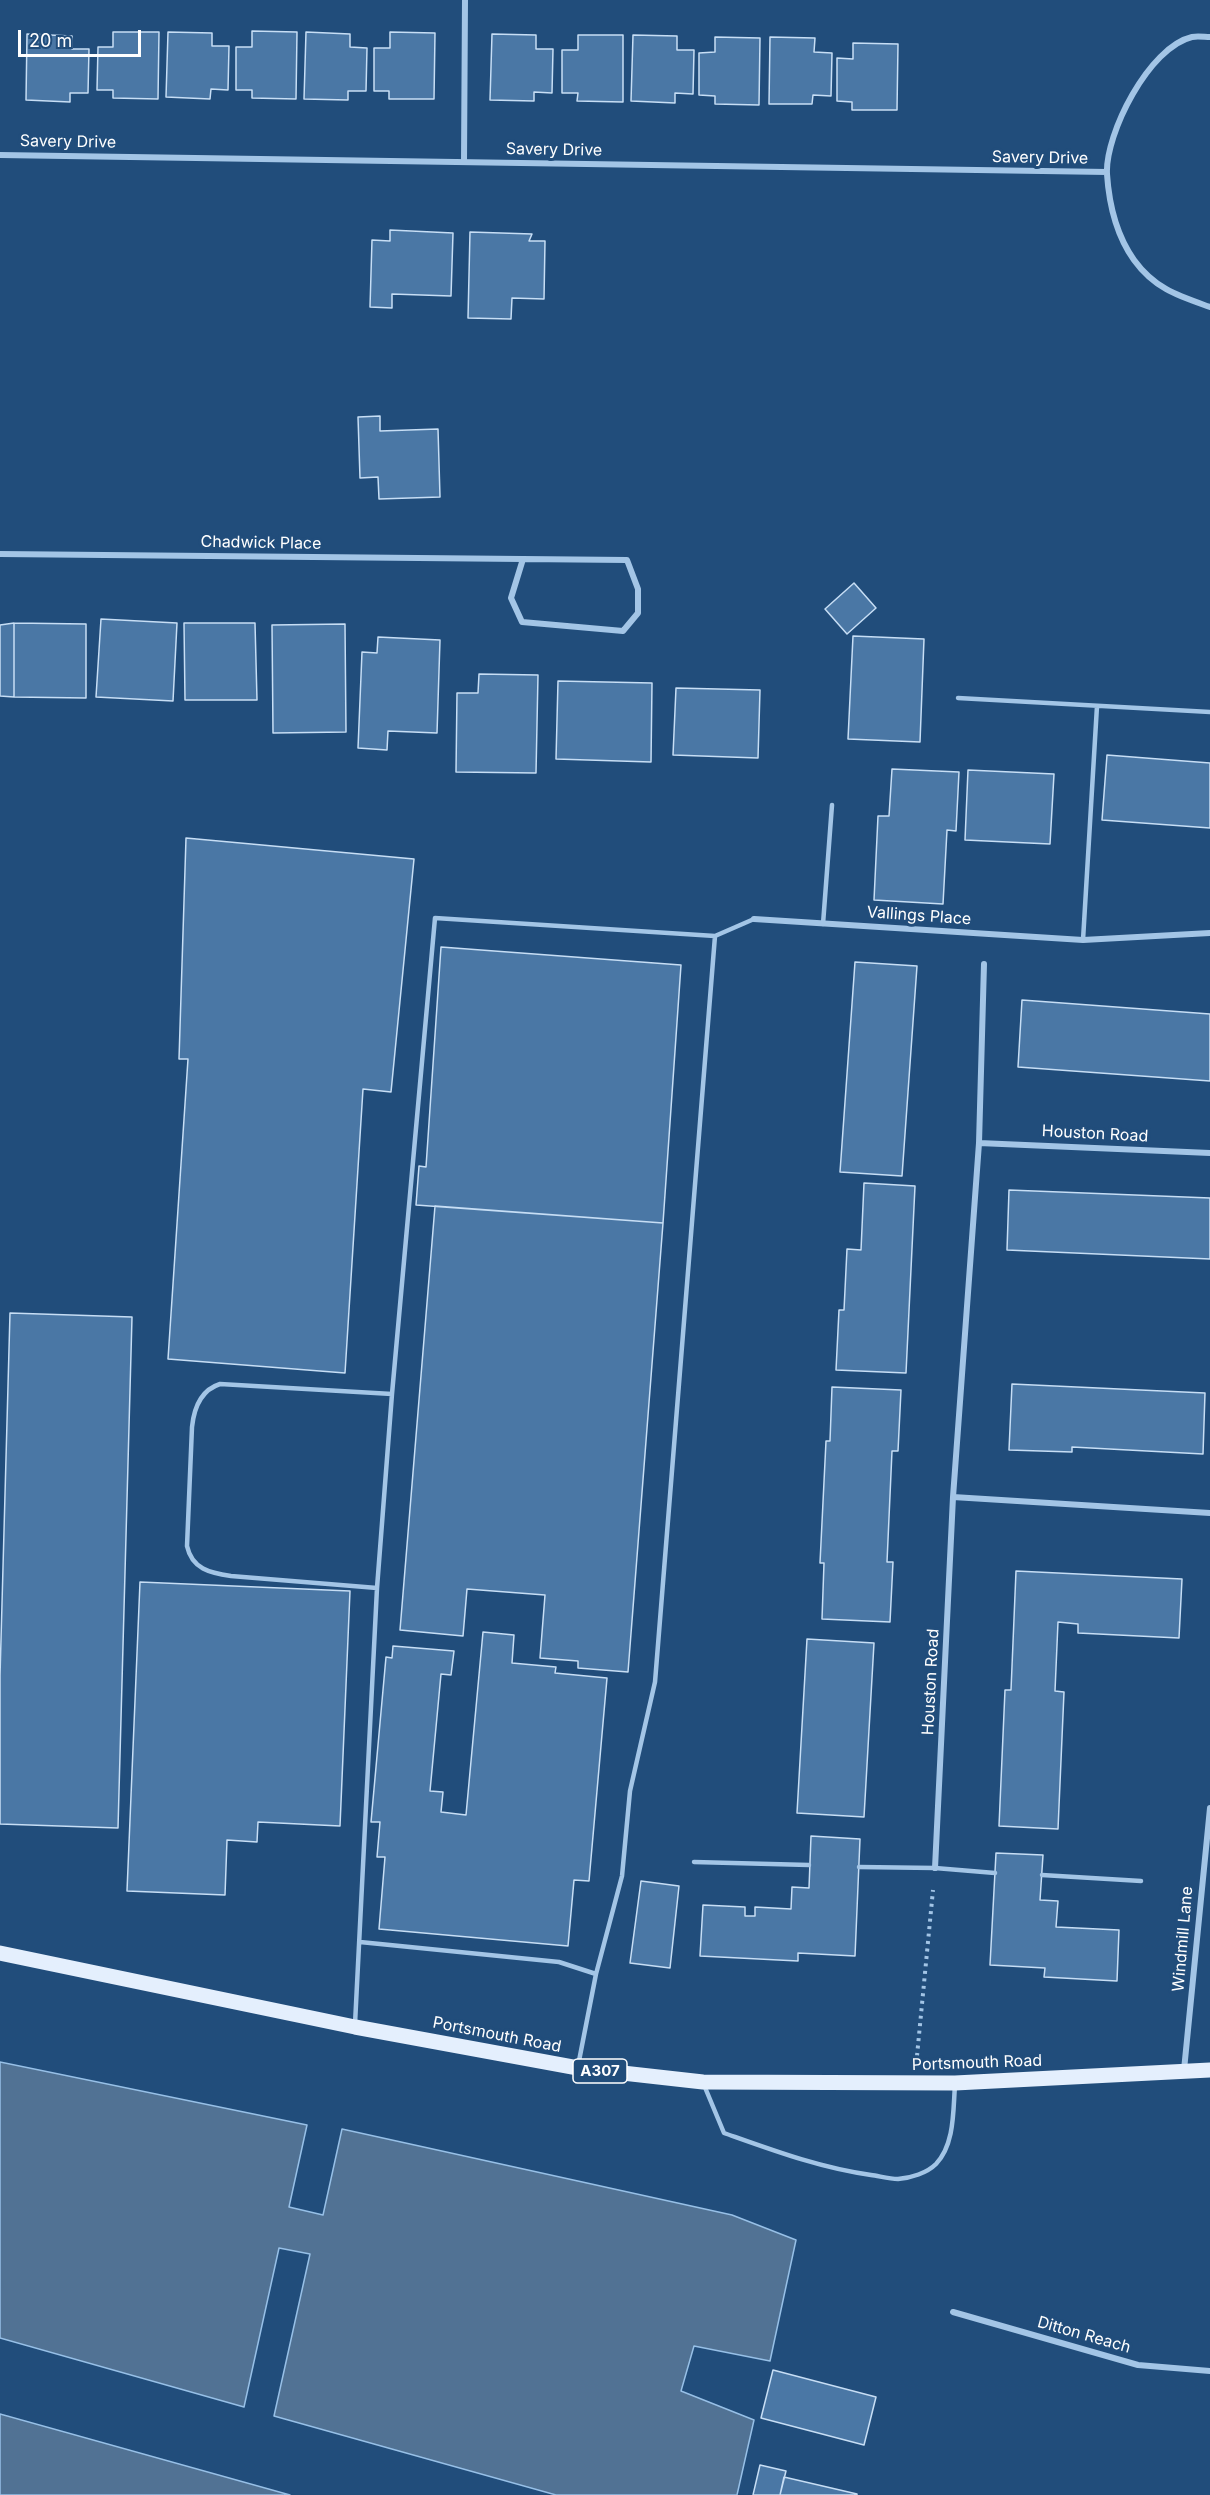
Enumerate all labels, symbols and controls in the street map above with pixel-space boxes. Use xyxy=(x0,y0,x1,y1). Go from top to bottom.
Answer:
scale bar xyxy=(21,18,144,56)
text: 20 m xyxy=(29,30,72,51)
street label: Savery Drive xyxy=(20,132,116,152)
street label: Savery Drive xyxy=(506,140,602,160)
street label: Savery Drive xyxy=(992,148,1088,168)
street label: Chadwick Place xyxy=(200,532,322,554)
street label: Vallings Place xyxy=(866,903,972,929)
street label: Houston Road xyxy=(1041,1122,1149,1146)
street label: Houston Road xyxy=(919,1628,943,1736)
street label: Windmill Lane xyxy=(1169,1885,1197,1993)
street label: Portsmouth Road xyxy=(431,2013,563,2057)
street label: Portsmouth Road xyxy=(912,2051,1042,2075)
road number: A307 xyxy=(573,2059,627,2083)
street label: Ditton Reach xyxy=(1035,2313,1133,2357)

